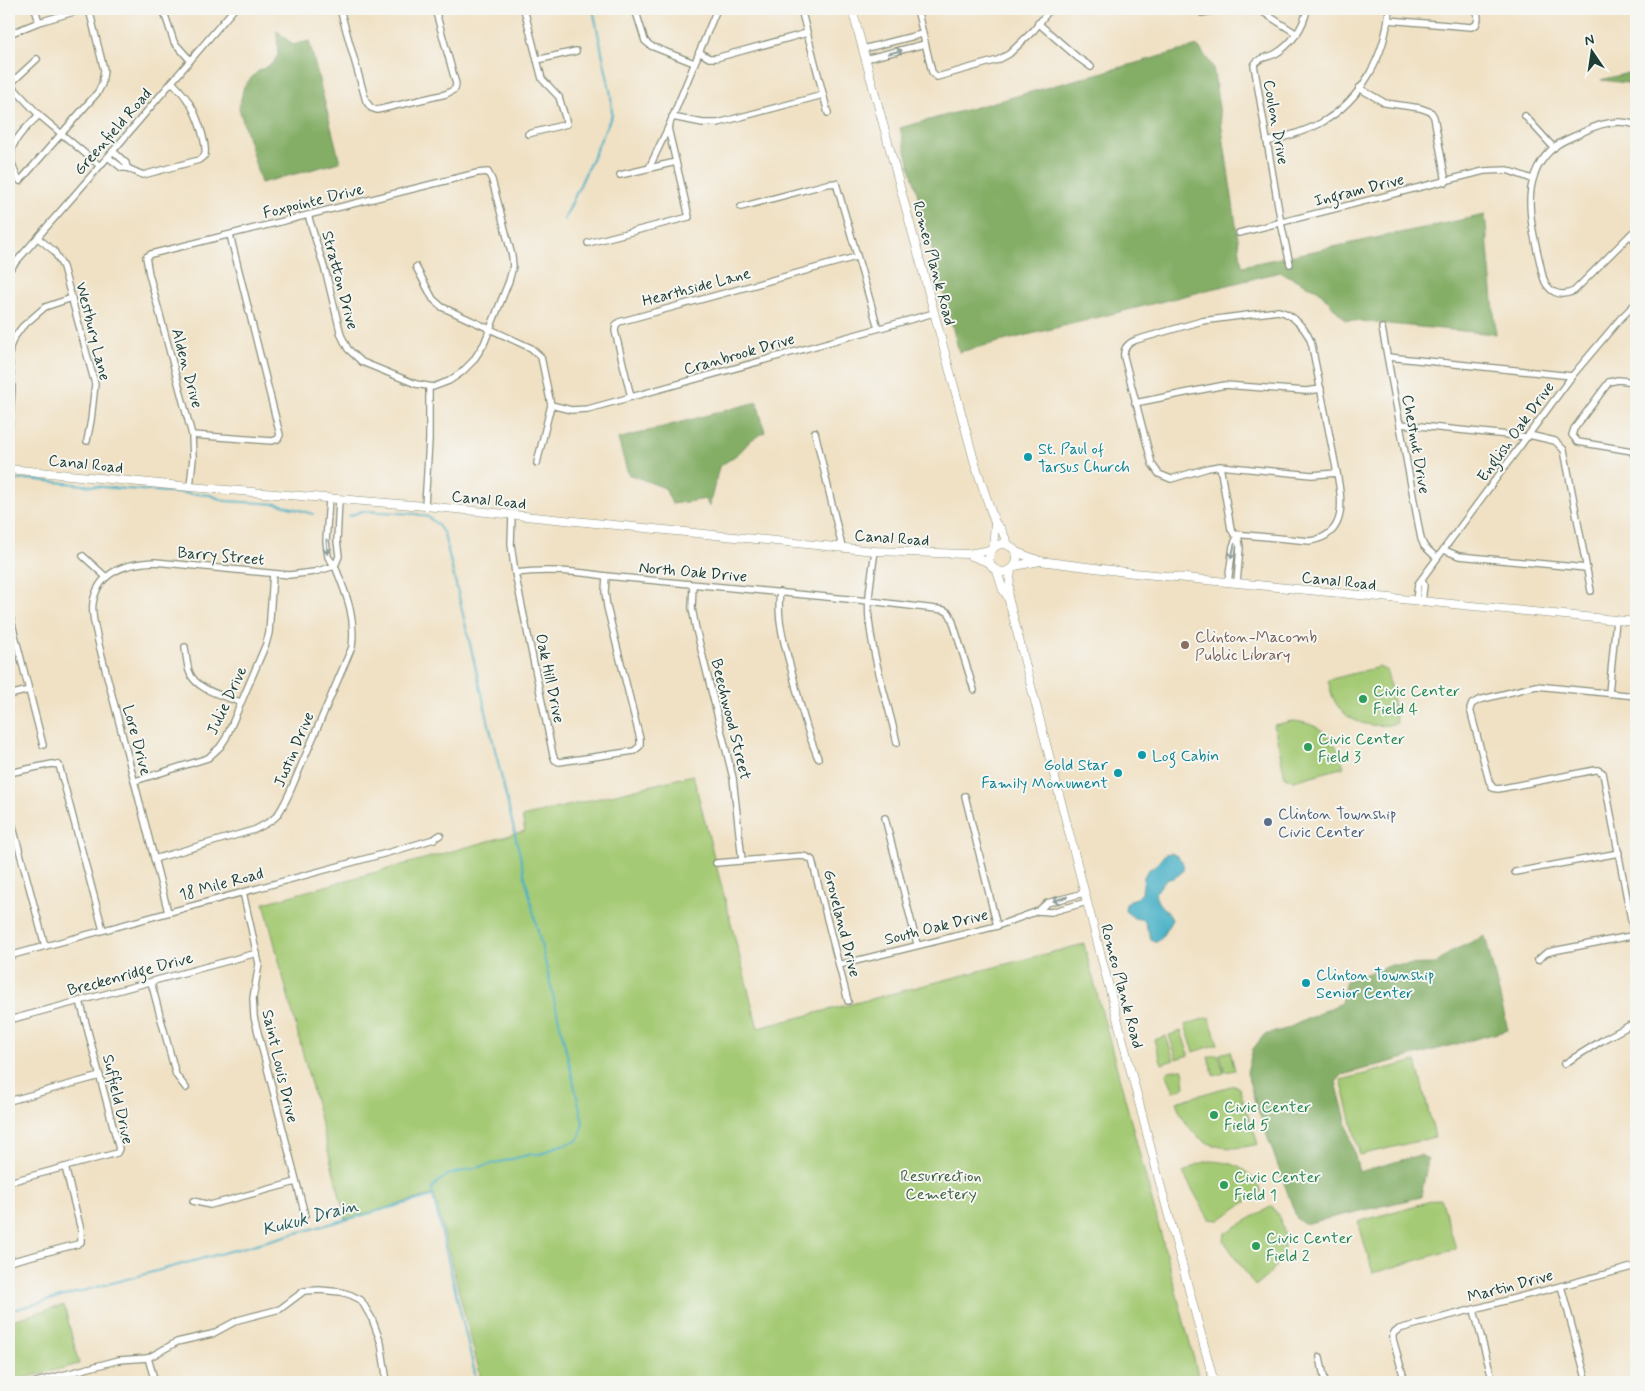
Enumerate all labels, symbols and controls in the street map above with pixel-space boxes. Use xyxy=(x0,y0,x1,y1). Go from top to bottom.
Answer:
north arrow xyxy=(1568,28,1618,78)
text: N xyxy=(1583,30,1596,50)
one-way arrow xyxy=(887,47,903,56)
street label: Coulon Drive xyxy=(1258,78,1293,166)
street label: Greenfield Road xyxy=(69,84,157,180)
street label: Ingram Drive xyxy=(1312,169,1407,213)
street label: Foxpointe Drive xyxy=(261,179,366,224)
street label: Romeo Plank Road xyxy=(907,199,960,328)
street label: Stratton Drive xyxy=(316,229,363,332)
street label: Hearthside Lane xyxy=(640,263,753,312)
street label: Westbury Lane xyxy=(70,280,115,383)
street label: Alden Drive xyxy=(166,326,207,411)
street label: Cranbrook Drive xyxy=(681,329,797,380)
street label: English Oak Drive xyxy=(1473,378,1561,487)
street label: Chestnut Drive xyxy=(1396,393,1435,496)
place label: St. Paul of Tarsus Church xyxy=(1038,439,1130,478)
street label: Canal Road xyxy=(47,450,124,479)
marker: St. Paul of Tarsus Church xyxy=(1022,451,1034,463)
street label: Canal Road xyxy=(450,486,527,515)
street label: Canal Road xyxy=(854,525,930,552)
one-way arrow xyxy=(323,539,332,555)
street label: Barry Street xyxy=(176,542,265,571)
one-way arrow xyxy=(1228,542,1237,558)
street label: North Oak Drive xyxy=(638,557,748,588)
street label: Canal Road xyxy=(1300,567,1377,596)
place label: Clinton-Macomb Public Library xyxy=(1195,627,1317,666)
street label: Oak Hill Drive xyxy=(530,632,569,725)
marker: Clinton-Macomb Public Library xyxy=(1179,639,1191,651)
street label: Beechwood Street xyxy=(705,657,756,782)
street label: Julie Drive xyxy=(202,662,253,738)
place label: Civic Center Field 4 xyxy=(1373,681,1460,720)
marker: Civic Center Field 4 xyxy=(1357,693,1369,705)
street label: Lore Drive xyxy=(117,703,156,778)
street label: Justin Drive xyxy=(269,709,320,791)
place label: Civic Center Field 3 xyxy=(1318,729,1405,768)
marker: Civic Center Field 3 xyxy=(1302,741,1314,753)
place label: Log Cabin xyxy=(1152,746,1219,768)
marker: Log Cabin xyxy=(1136,749,1148,761)
place label: Gold Star Family Monument xyxy=(981,755,1109,794)
marker: Gold Star Family Monument xyxy=(1112,767,1124,779)
place label: Clinton Township Civic Center xyxy=(1278,804,1396,843)
marker: Clinton Township Civic Center xyxy=(1262,816,1274,828)
street label: 18 Mile Road xyxy=(177,863,266,906)
street label: Groveland Drive xyxy=(818,867,865,979)
one-way arrow xyxy=(1052,895,1068,905)
street label: South Oak Drive xyxy=(882,904,990,950)
street label: Romeo Plank Road xyxy=(1095,922,1148,1051)
street label: Breckenridge Drive xyxy=(65,947,196,1002)
place label: Clinton Township Senior Center xyxy=(1316,965,1434,1004)
marker: Clinton Township Senior Center xyxy=(1300,977,1312,989)
street label: Saint Louis Drive xyxy=(256,1008,303,1125)
street label: Suffield Drive xyxy=(97,1052,138,1146)
place label: Civic Center Field 5 xyxy=(1224,1097,1311,1136)
marker: Civic Center Field 5 xyxy=(1208,1109,1220,1121)
park label: Resurrection Cemetery xyxy=(900,1166,982,1205)
place label: Civic Center Field 1 xyxy=(1234,1167,1321,1206)
marker: Civic Center Field 1 xyxy=(1218,1179,1230,1191)
water label: Kukuk Drain xyxy=(260,1194,361,1242)
place label: Civic Center Field 2 xyxy=(1266,1228,1353,1267)
marker: Civic Center Field 2 xyxy=(1250,1240,1262,1252)
street label: Martin Drive xyxy=(1465,1265,1556,1308)

